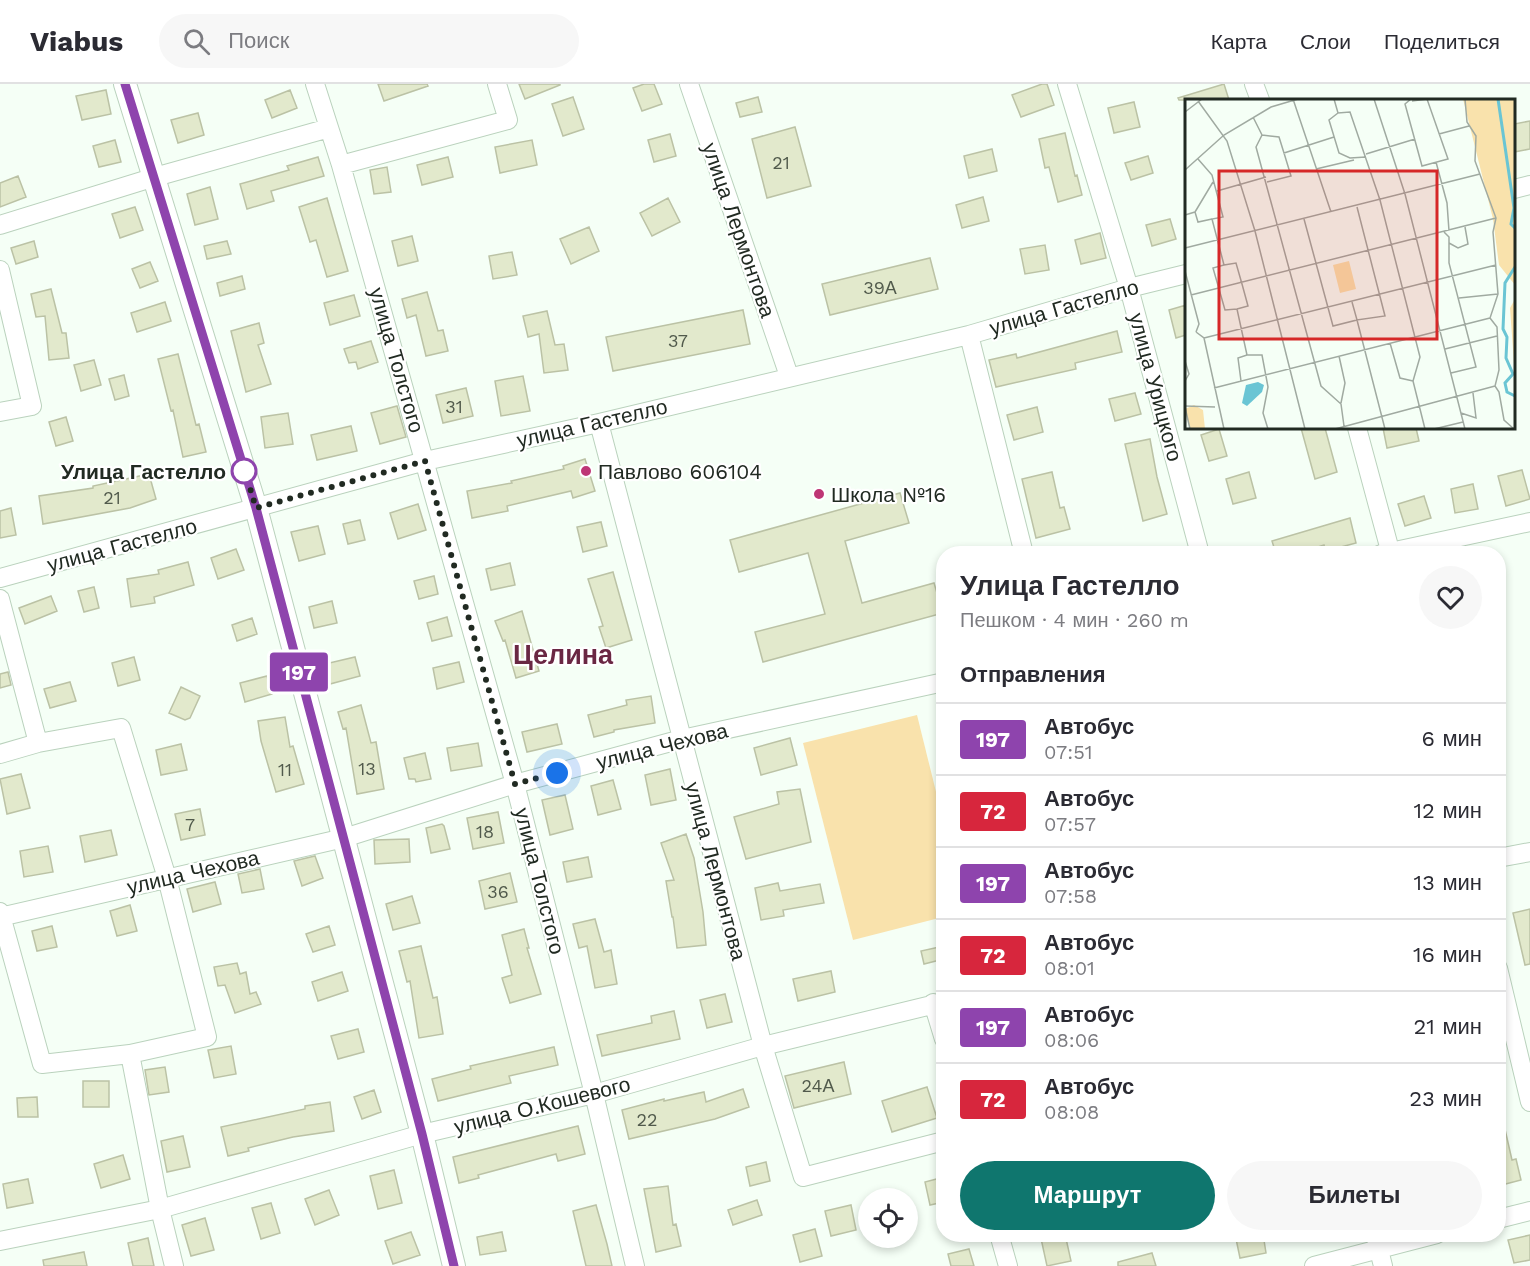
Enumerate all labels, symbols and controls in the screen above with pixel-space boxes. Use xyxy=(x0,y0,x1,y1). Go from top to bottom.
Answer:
search box xyxy=(159,14,579,68)
text: Viabus xyxy=(30,25,123,58)
icon: search xyxy=(180,25,213,58)
text: Поиск xyxy=(228,28,289,53)
text: Карта xyxy=(1211,29,1267,54)
text: Слои xyxy=(1300,29,1351,54)
text: Поделиться xyxy=(1384,29,1500,54)
inset map xyxy=(1185,99,1515,429)
street label: улица Лермонтова xyxy=(697,139,781,321)
house number: 21 xyxy=(772,152,790,173)
street label: улица Гастелло xyxy=(987,274,1141,340)
house number: 39А xyxy=(863,277,897,298)
street label: улица Толстого xyxy=(364,284,430,436)
street label: улица Урицкого xyxy=(1124,310,1188,464)
house number: 37 xyxy=(668,330,688,351)
street label: улица Гастелло xyxy=(514,393,670,453)
house number: 31 xyxy=(445,396,463,417)
marker: Улица Гастелло xyxy=(231,458,257,484)
place label: Улица Гастелло xyxy=(61,459,226,484)
place label: Павлово 606104 xyxy=(598,459,762,484)
marker: Павлово 606104 xyxy=(579,464,593,478)
place label: Школа №16 xyxy=(831,482,946,507)
house number: 21 xyxy=(103,487,121,508)
marker: Школа №16 xyxy=(812,487,826,501)
street label: улица Гастелло xyxy=(44,513,200,577)
button: heart xyxy=(1419,566,1482,629)
text: Улица Гастелло xyxy=(960,569,1180,602)
text: Пешком · 4 мин · 260 m xyxy=(960,608,1189,632)
district label: Целина xyxy=(513,639,614,671)
line badge: 197 xyxy=(264,652,334,692)
text: 197 xyxy=(282,660,316,685)
text: Отправления xyxy=(960,662,1106,687)
text: Автобус xyxy=(1044,714,1134,739)
street label: улица Чехова xyxy=(594,718,731,774)
text: 6 мин xyxy=(1422,726,1482,751)
text: 197 xyxy=(976,727,1010,752)
text: 07:51 xyxy=(1044,740,1093,764)
house number: 13 xyxy=(358,758,376,779)
your location xyxy=(542,758,572,788)
house number: 11 xyxy=(278,759,292,780)
street label: улица Лермонтова xyxy=(680,779,752,963)
text: Автобус xyxy=(1044,786,1134,811)
text: 12 мин xyxy=(1414,798,1482,823)
text: 72 xyxy=(980,799,1006,824)
street label: улица Толстого xyxy=(510,805,570,957)
text: 07:57 xyxy=(1044,812,1096,836)
house number: 7 xyxy=(185,814,195,835)
house number: 18 xyxy=(476,821,494,842)
street label: улица Чехова xyxy=(125,845,262,899)
text: Автобус xyxy=(1044,858,1134,883)
text: 13 мин xyxy=(1414,870,1482,895)
text: 197 xyxy=(976,871,1010,896)
house number: 36 xyxy=(487,881,509,902)
text: 07:58 xyxy=(1044,884,1097,908)
text: Автобус xyxy=(1044,930,1134,955)
text: 16 мин xyxy=(1413,942,1482,967)
text: 72 xyxy=(980,943,1006,968)
text: 08:01 xyxy=(1044,956,1095,980)
text: Автобус xyxy=(1044,1002,1134,1027)
text: 21 мин xyxy=(1414,1014,1482,1039)
text: 197 xyxy=(976,1015,1010,1040)
text: 08:06 xyxy=(1044,1028,1099,1052)
street label: улица О.Кошевого xyxy=(451,1071,633,1139)
text: Автобус xyxy=(1044,1074,1134,1099)
house number: 24А xyxy=(802,1075,834,1096)
text: 23 мин xyxy=(1409,1086,1482,1111)
text: 72 xyxy=(980,1087,1006,1112)
text: 08:08 xyxy=(1044,1100,1099,1124)
house number: 22 xyxy=(637,1109,658,1130)
button: Маршрут xyxy=(960,1161,1215,1230)
button: Билеты xyxy=(1227,1161,1482,1230)
map controls xyxy=(858,1188,918,1248)
button: locate xyxy=(858,1188,918,1248)

